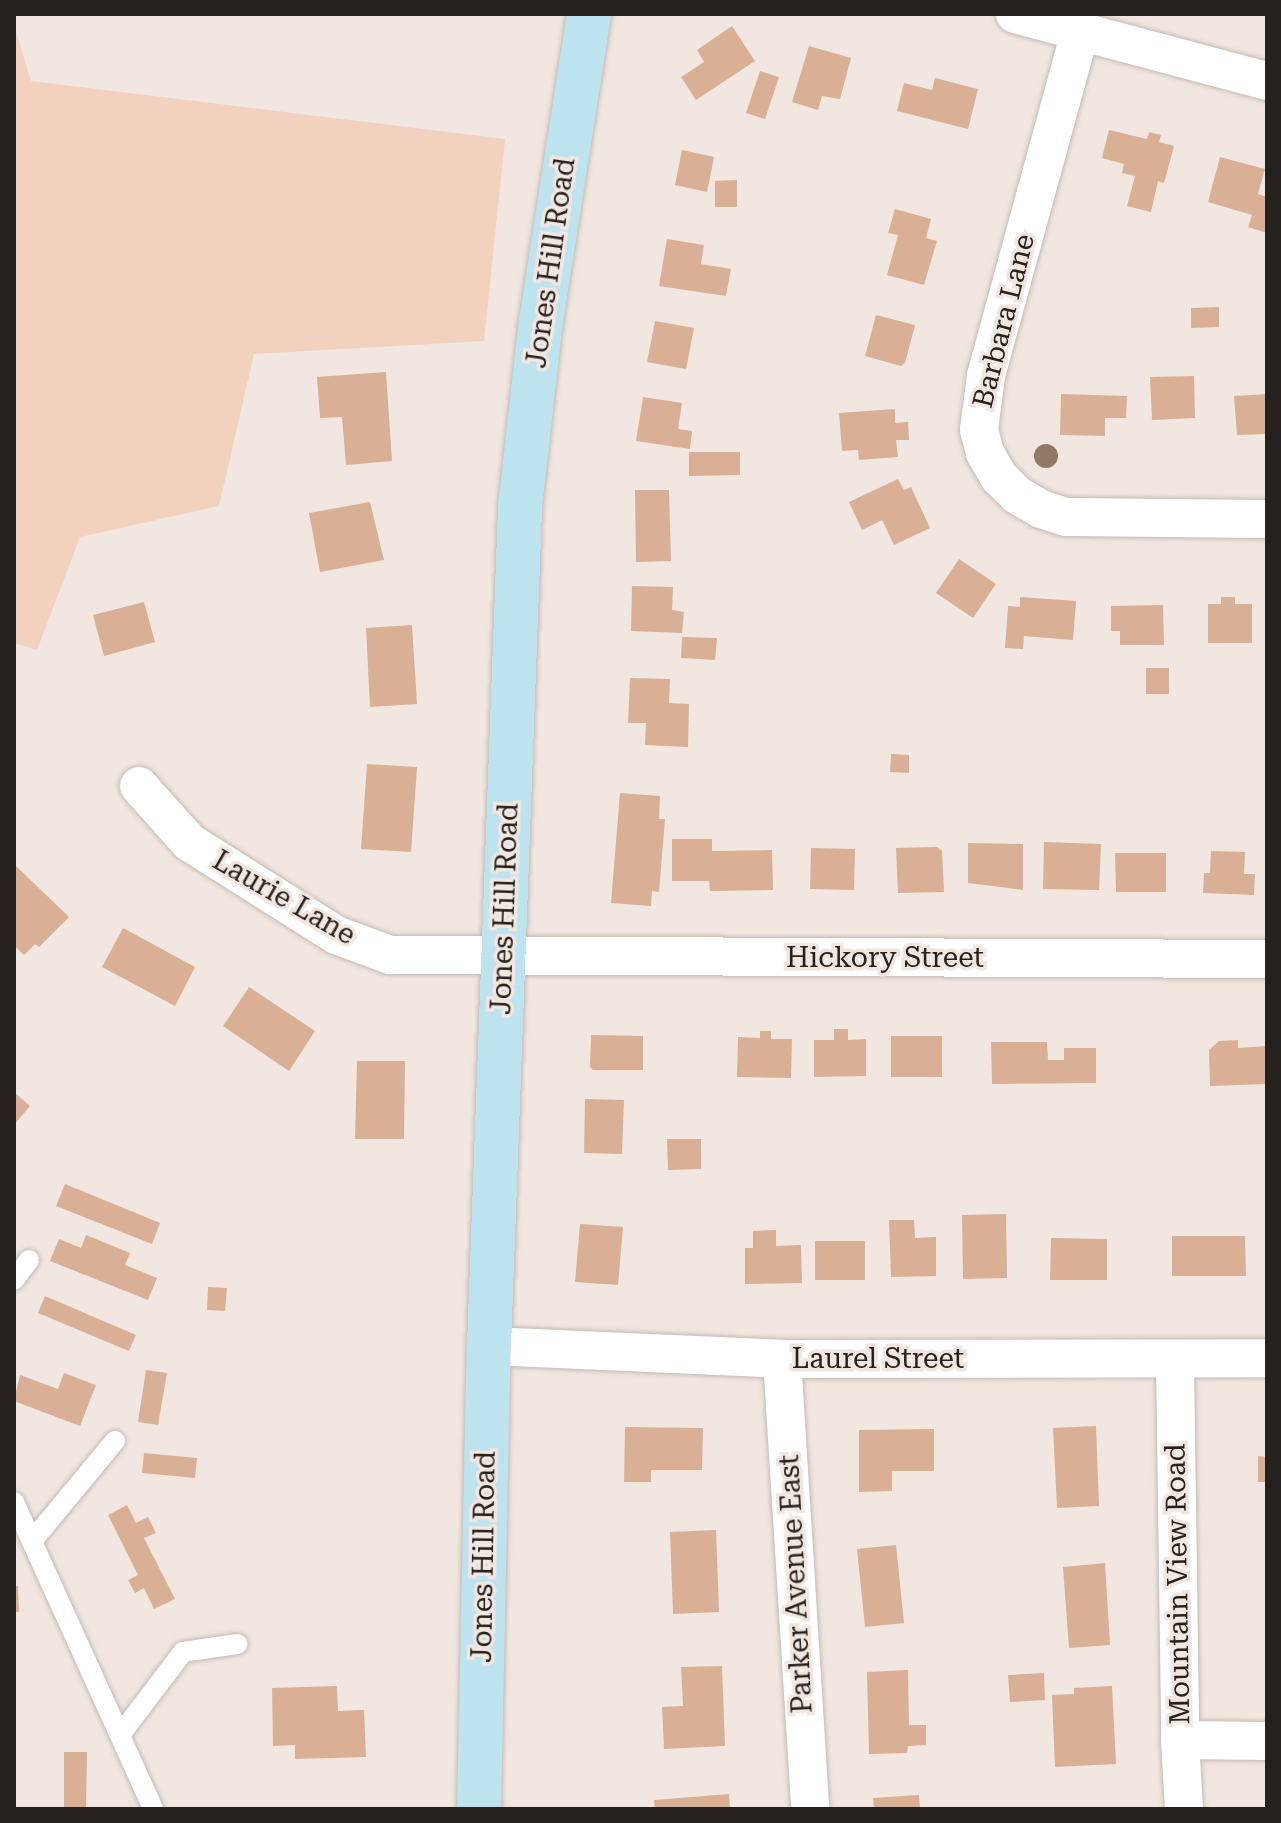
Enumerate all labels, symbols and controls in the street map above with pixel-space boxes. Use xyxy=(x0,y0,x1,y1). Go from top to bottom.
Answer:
street label: Jones Hill Road xyxy=(520,156,582,370)
street label: Barbara Lane xyxy=(966,231,1042,411)
street label: Jones Hill Road xyxy=(485,803,525,1015)
street label: Laurie Lane xyxy=(207,844,361,952)
street label: Hickory Street xyxy=(786,941,984,975)
street label: Laurel Street xyxy=(792,1342,964,1376)
street label: Mountain View Road xyxy=(1159,1443,1197,1725)
street label: Jones Hill Road xyxy=(465,1451,503,1663)
street label: Parker Avenue East xyxy=(772,1454,820,1714)

